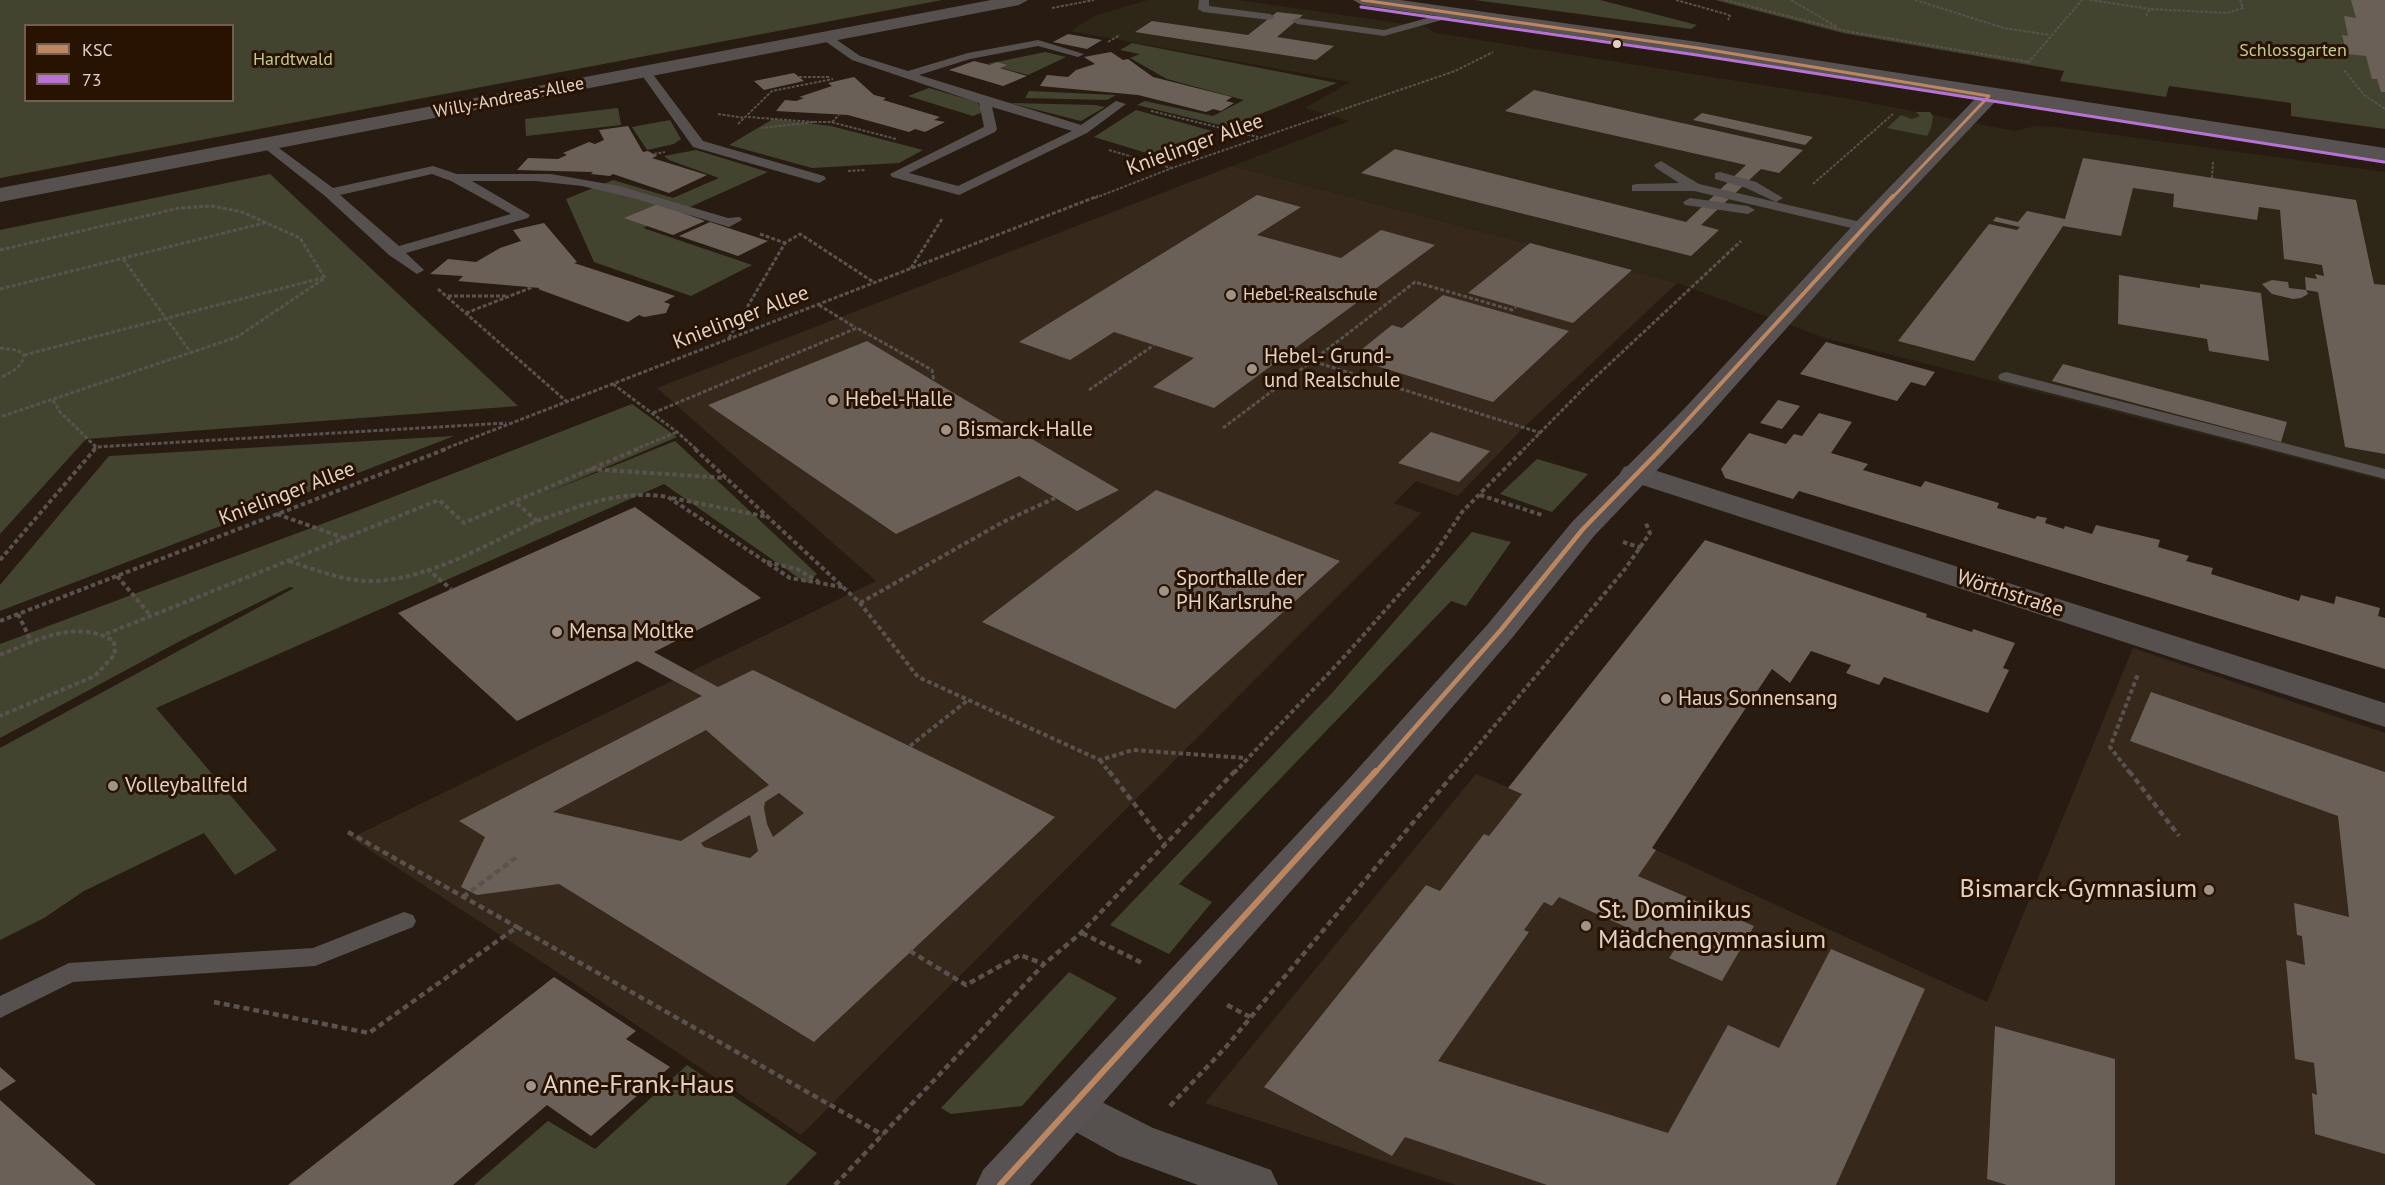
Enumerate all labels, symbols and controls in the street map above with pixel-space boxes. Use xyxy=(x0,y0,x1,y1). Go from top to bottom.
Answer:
legend xyxy=(24,24,234,102)
text: KSC xyxy=(82,38,113,61)
unlabelled marker xyxy=(1611,38,1623,50)
park label: Schlossgarten xyxy=(2239,40,2347,62)
park label: Hardtwald xyxy=(253,49,333,71)
text: 73 xyxy=(82,68,102,91)
street label: Willy-Andreas-Allee xyxy=(432,73,586,123)
street label: Knielinger Allee xyxy=(1123,109,1267,181)
street label: Knielinger Allee xyxy=(669,281,813,355)
place label: Hebel-Realschule xyxy=(1243,284,1378,306)
marker: Hebel-Realschule xyxy=(1224,288,1238,302)
place label: Hebel- Grund- und Realschule xyxy=(1264,344,1400,394)
marker: Hebel- Grund- und Realschule xyxy=(1245,362,1259,376)
place label: Hebel-Halle xyxy=(845,387,953,413)
marker: Hebel-Halle xyxy=(826,393,840,407)
place label: Bismarck-Halle xyxy=(958,417,1093,443)
marker: Bismarck-Halle xyxy=(939,423,953,437)
street label: Knielinger Allee xyxy=(215,457,359,531)
street label: Wörthstraße xyxy=(1953,565,2067,623)
place label: Sporthalle der PH Karlsruhe xyxy=(1176,566,1304,616)
marker: Sporthalle der PH Karlsruhe xyxy=(1157,584,1171,598)
place label: Mensa Moltke xyxy=(569,619,694,645)
marker: Mensa Moltke xyxy=(550,625,564,639)
place label: Haus Sonnensang xyxy=(1678,686,1838,712)
marker: Haus Sonnensang xyxy=(1659,692,1673,706)
place label: Volleyballfeld xyxy=(125,773,248,799)
marker: Volleyballfeld xyxy=(106,779,120,793)
place label: Bismarck-Gymnasium xyxy=(1959,874,2197,906)
marker: Bismarck-Gymnasium xyxy=(2202,883,2216,897)
place label: St. Dominikus Mädchengymnasium xyxy=(1598,895,1826,957)
marker: St. Dominikus Mädchengymnasium xyxy=(1579,919,1593,933)
place label: Anne-Frank-Haus xyxy=(543,1070,735,1102)
marker: Anne-Frank-Haus xyxy=(524,1079,538,1093)

